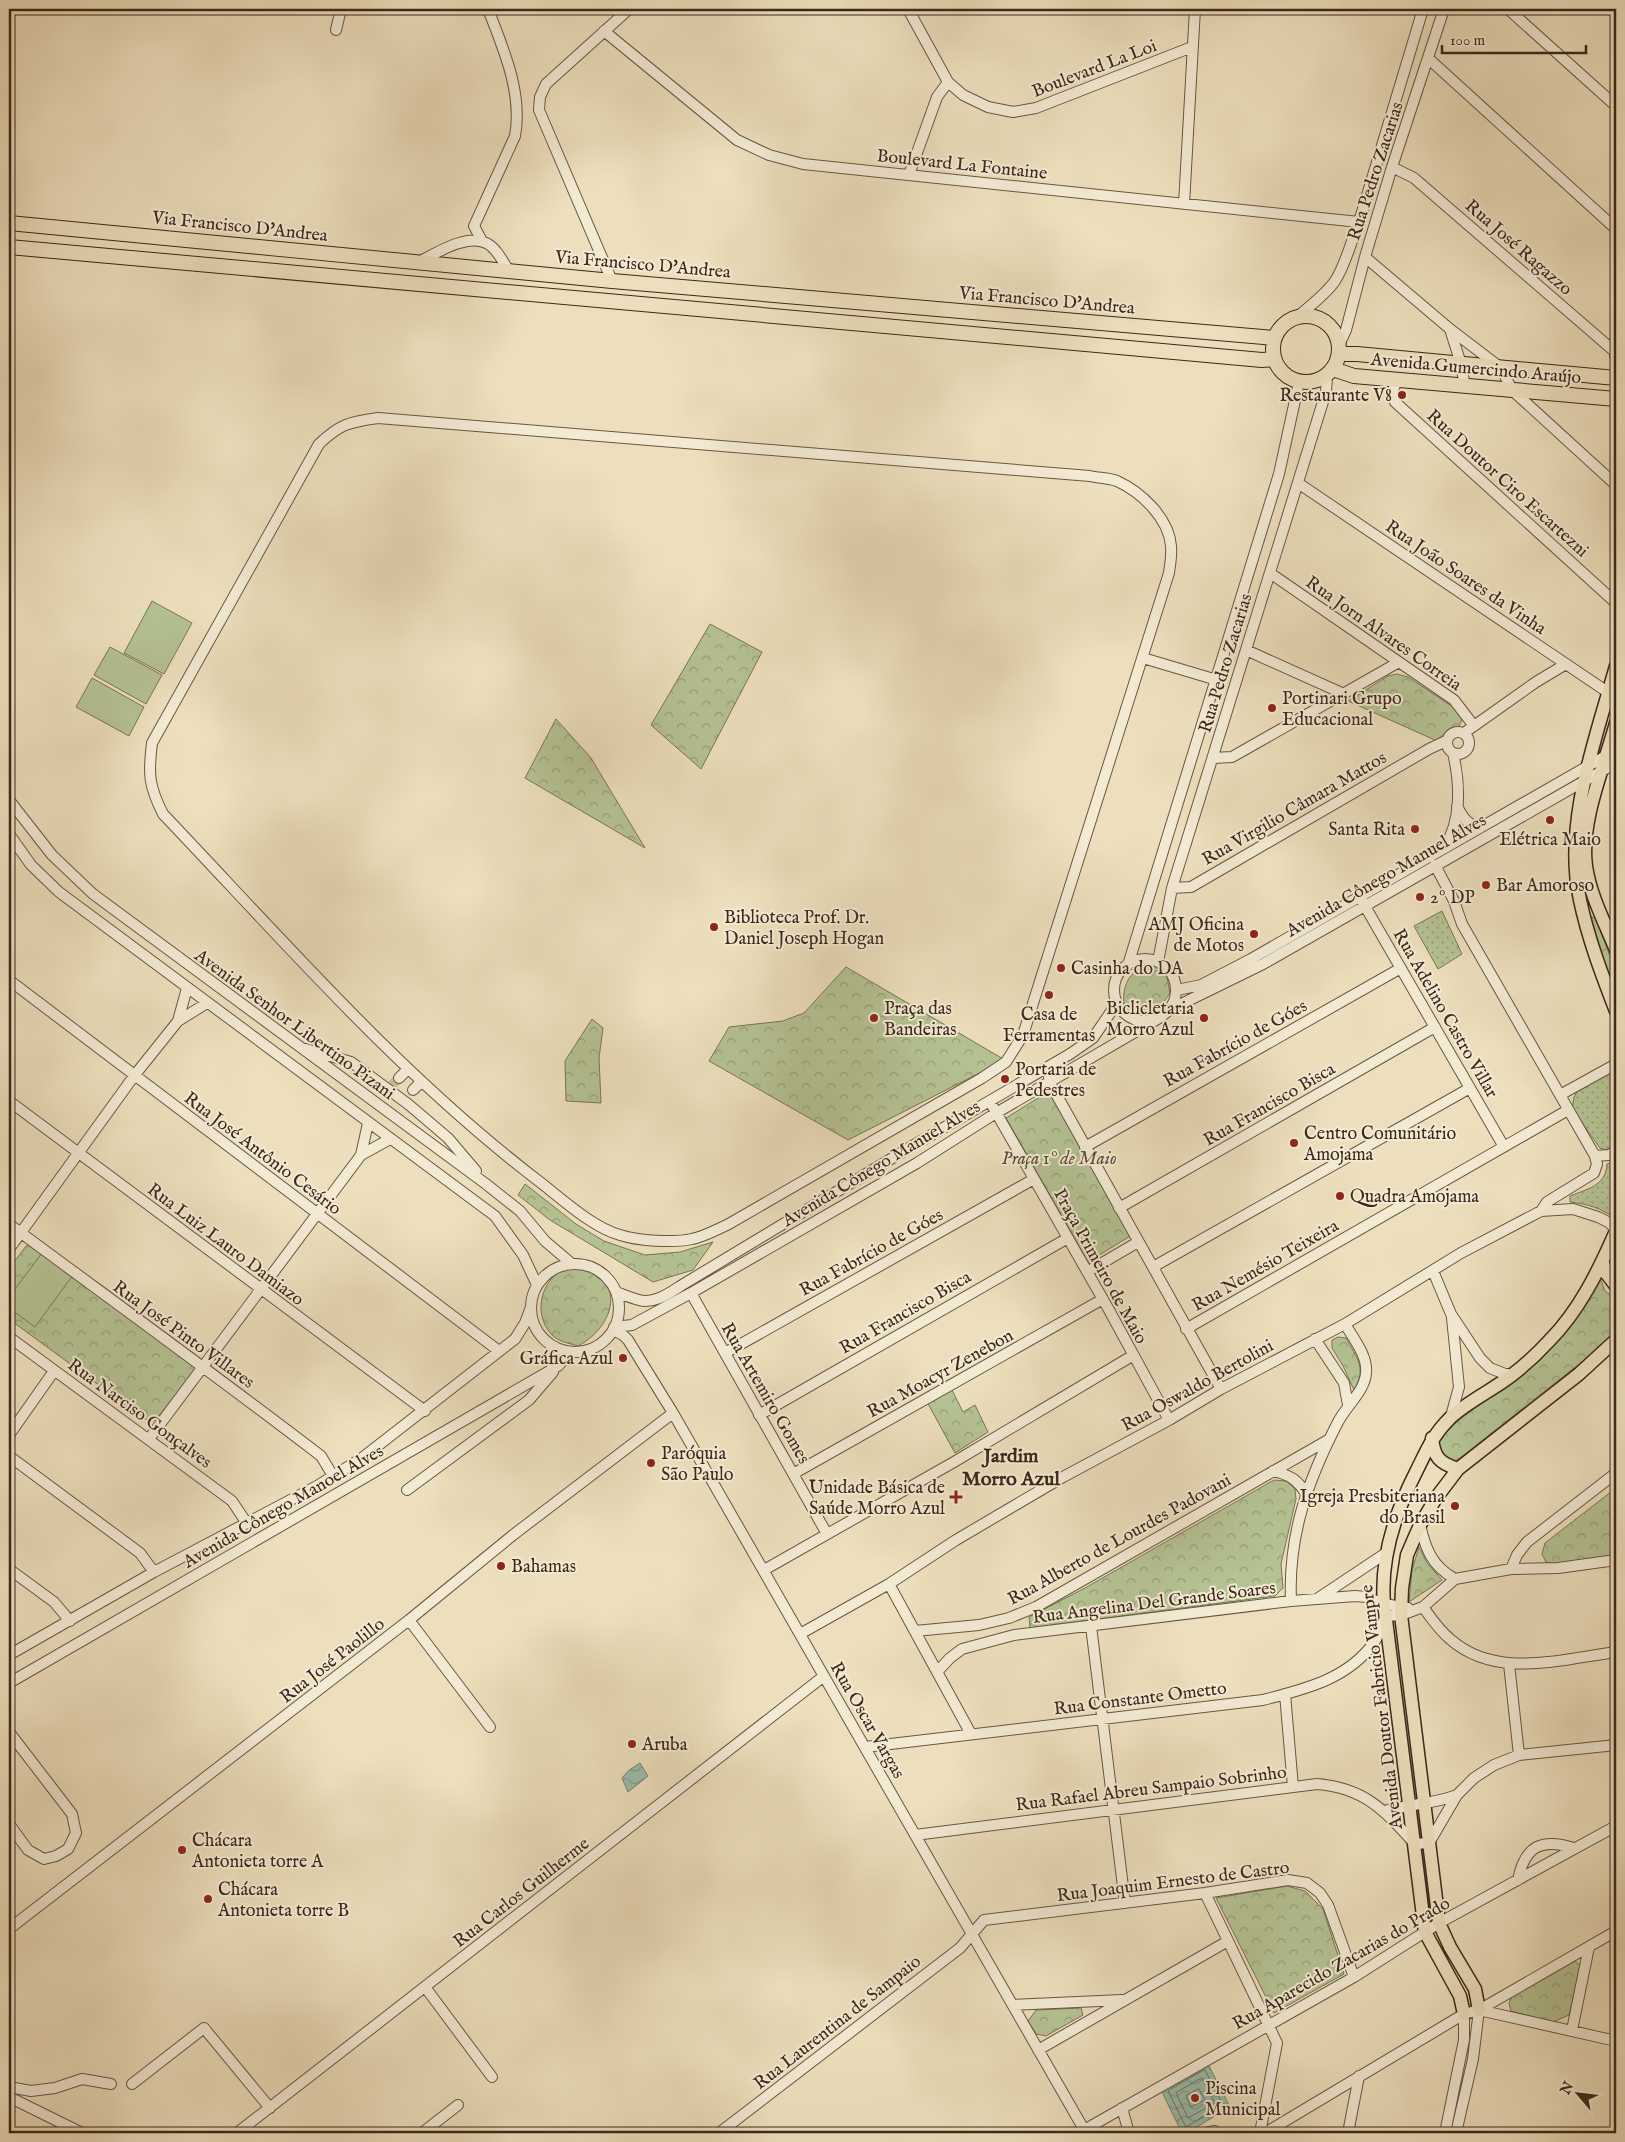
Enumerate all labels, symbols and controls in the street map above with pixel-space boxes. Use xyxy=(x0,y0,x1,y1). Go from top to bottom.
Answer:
scale bar xyxy=(1442,22,1586,54)
text: 100 m xyxy=(1450,31,1486,50)
street label: Boulevard La Loi xyxy=(1029,35,1160,104)
street label: Rua Pedro Zacarias xyxy=(1343,99,1410,244)
street label: Boulevard La Fontaine xyxy=(875,145,1048,186)
street label: Rua José Ragazzo xyxy=(1460,195,1577,301)
street label: Via Francisco D'Andrea xyxy=(150,207,329,248)
street label: Via Francisco D'Andrea xyxy=(553,246,732,285)
street label: Via Francisco D'Andrea xyxy=(957,282,1136,321)
street label: Avenida Gumercindo Araújo xyxy=(1369,349,1582,390)
place label: Restaurante V8 xyxy=(1279,385,1392,408)
marker: Restaurante V8 xyxy=(1396,389,1408,401)
street label: Rua Doutor Ciro Escartezni xyxy=(1421,405,1593,563)
street label: Rua João Soares da Vinha xyxy=(1380,516,1550,641)
street label: Rua Jorn Alvares Correia xyxy=(1301,572,1466,697)
street label: Rua Pedro Zacarias xyxy=(1194,591,1259,736)
place label: Portinari Grupo Educacional xyxy=(1282,688,1402,732)
marker: Portinari Grupo Educacional xyxy=(1266,702,1278,714)
street label: Rua Virgilio Câmara Mattos xyxy=(1198,747,1391,872)
street label: Avenida Cônego Manuel Alves xyxy=(1282,810,1491,944)
marker: Elétrica Maio xyxy=(1544,814,1556,826)
place label: Santa Rita xyxy=(1328,819,1405,842)
marker: Santa Rita xyxy=(1409,823,1421,835)
place label: Elétrica Maio xyxy=(1499,829,1601,852)
place label: Bar Amoroso xyxy=(1496,875,1595,898)
marker: Bar Amoroso xyxy=(1480,879,1492,891)
place label: 2º DP xyxy=(1430,887,1475,910)
marker: 2º DP xyxy=(1414,891,1426,903)
place label: Biblioteca Prof. Dr. Daniel Joseph Hogan xyxy=(724,907,884,951)
place label: AMJ Oficina de Motos xyxy=(1147,914,1244,958)
marker: Biblioteca Prof. Dr. Daniel Joseph Hogan xyxy=(708,921,720,933)
street label: Rua Adelino Castro Villar xyxy=(1387,925,1503,1103)
marker: AMJ Oficina de Motos xyxy=(1248,928,1260,940)
street label: Avenida Senhor Libertino Pizani xyxy=(189,944,399,1106)
place label: Casinha do DA xyxy=(1071,958,1184,981)
marker: Casinha do DA xyxy=(1055,962,1067,974)
marker: Casa de Ferramentas xyxy=(1043,989,1055,1001)
street label: Rua Fabrício de Góes xyxy=(1160,995,1312,1093)
place label: Praça das Bandeiras xyxy=(884,998,957,1042)
place label: Biclicletaria Morro Azul xyxy=(1106,998,1194,1042)
place label: Casa de Ferramentas xyxy=(1003,1004,1095,1048)
marker: Praça das Bandeiras xyxy=(868,1012,880,1024)
marker: Biclicletaria Morro Azul xyxy=(1198,1012,1210,1024)
street label: Rua Francisco Bisca xyxy=(1200,1058,1340,1152)
place label: Portaria de Pedestres xyxy=(1015,1059,1096,1103)
marker: Portaria de Pedestres xyxy=(999,1073,1011,1085)
street label: Rua José Antônio Cesário xyxy=(179,1087,346,1221)
street label: Avenida Cônego Manuel Alves xyxy=(778,1096,985,1233)
place label: Centro Comunitário Amojama xyxy=(1303,1123,1456,1167)
marker: Centro Comunitário Amojama xyxy=(1288,1137,1300,1149)
park label: Praça 1º de Maio xyxy=(1002,1148,1116,1171)
street label: Rua Luiz Lauro Damiazo xyxy=(142,1179,308,1312)
street label: Praça Primeiro de Maio xyxy=(1047,1185,1152,1349)
place label: Quadra Amojama xyxy=(1350,1186,1479,1209)
marker: Quadra Amojama xyxy=(1334,1190,1346,1202)
street label: Rua Fabrício de Góes xyxy=(796,1204,948,1302)
street label: Rua Nemésio Teixeira xyxy=(1188,1215,1343,1318)
street label: Rua Francisco Bisca xyxy=(836,1266,976,1360)
street label: Rua José Pinto Villares xyxy=(108,1276,259,1394)
street label: Rua Artemiro Gomes xyxy=(715,1319,814,1468)
street label: Rua Moacyr Zenebon xyxy=(864,1324,1018,1424)
street label: Rua Oswaldo Bertolini xyxy=(1118,1335,1278,1438)
place label: Gráfica Azul xyxy=(520,1348,613,1371)
marker: Gráfica Azul xyxy=(617,1352,629,1364)
street label: Rua Narciso Gonçalves xyxy=(62,1354,216,1474)
street label: Avenida Cônego Manoel Alves xyxy=(179,1440,388,1575)
place label: Paróquia São Paulo xyxy=(661,1443,734,1487)
district label: Jardim Morro Azul xyxy=(962,1444,1060,1492)
marker: Paróquia São Paulo xyxy=(645,1457,657,1469)
street label: Rua Alberto de Lourdes Padovani xyxy=(1004,1469,1236,1611)
place label: Unidade Básica de Saúde Morro Azul xyxy=(809,1477,945,1521)
place label: Igreja Presbiteriana do Brasil xyxy=(1300,1486,1445,1530)
marker: Unidade Básica de Saúde Morro Azul xyxy=(949,1490,963,1504)
marker: Igreja Presbiteriana do Brasil xyxy=(1449,1500,1461,1512)
place label: Bahamas xyxy=(511,1556,576,1579)
marker: Bahamas xyxy=(495,1560,507,1572)
street label: Rua Angelina Del Grande Soares xyxy=(1031,1577,1277,1630)
street label: Avenida Doutor Fabricio Vampre xyxy=(1356,1583,1409,1831)
street label: Rua José Paolillo xyxy=(276,1613,390,1709)
street label: Rua Oscar Vargas xyxy=(824,1658,909,1783)
street label: Rua Constante Ometto xyxy=(1052,1677,1228,1722)
place label: Aruba xyxy=(641,1734,688,1757)
marker: Aruba xyxy=(626,1738,638,1750)
street label: Rua Rafael Abreu Sampaio Sobrinho xyxy=(1014,1761,1288,1818)
place label: Chácara Antonieta torre A xyxy=(191,1830,324,1874)
street label: Rua Carlos Guilherme xyxy=(449,1833,595,1954)
marker: Chácara Antonieta torre A xyxy=(176,1844,188,1856)
street label: Rua Joaquim Ernesto de Castro xyxy=(1056,1857,1291,1908)
place label: Chácara Antonieta torre B xyxy=(217,1879,349,1923)
street label: Rua Aparecido Zacarias do Prado xyxy=(1229,1892,1455,2036)
marker: Chácara Antonieta torre B xyxy=(202,1893,214,1905)
street label: Rua Laurentina de Sampaio xyxy=(750,1951,926,2096)
north arrow xyxy=(1552,2070,1602,2120)
place label: Piscina Municipal xyxy=(1205,2078,1280,2122)
text: N xyxy=(1556,2079,1578,2099)
marker: Piscina Municipal xyxy=(1189,2092,1201,2104)

